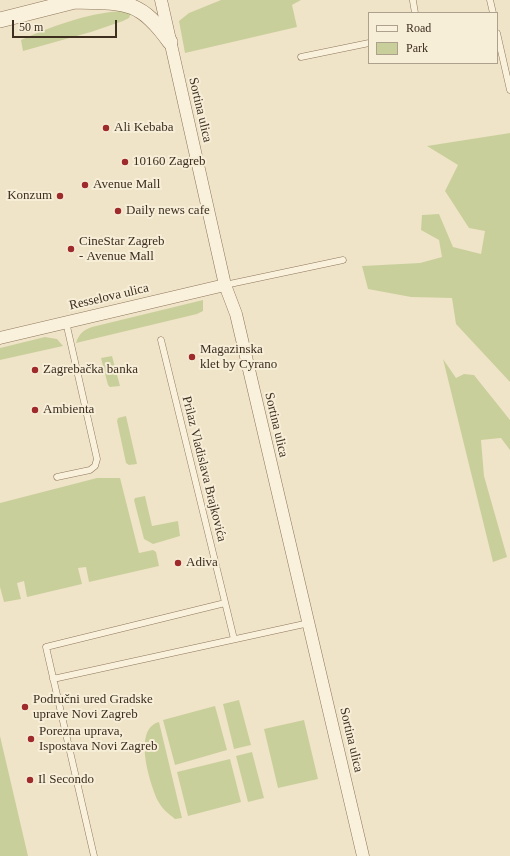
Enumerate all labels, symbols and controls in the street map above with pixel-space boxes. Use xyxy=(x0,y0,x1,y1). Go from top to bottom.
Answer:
scale bar xyxy=(14,12,119,38)
legend xyxy=(368,12,498,64)
text: 50 m xyxy=(19,20,43,34)
text: Road xyxy=(406,21,431,35)
text: Park xyxy=(406,41,428,55)
street label: Sortina ulica xyxy=(185,76,215,144)
place label: Ali Kebaba xyxy=(114,120,174,136)
marker: Ali Kebaba xyxy=(101,123,111,133)
place label: 10160 Zagreb xyxy=(133,154,206,170)
marker: 10160 Zagreb xyxy=(120,157,130,167)
place label: Avenue Mall xyxy=(93,177,160,193)
marker: Avenue Mall xyxy=(80,180,90,190)
place label: Konzum xyxy=(7,188,52,204)
marker: Konzum xyxy=(55,191,65,201)
place label: Daily news cafe xyxy=(126,203,210,219)
marker: Daily news cafe xyxy=(113,206,123,216)
place label: CineStar Zagreb - Avenue Mall xyxy=(79,234,165,265)
marker: CineStar Zagreb - Avenue Mall xyxy=(66,244,76,254)
street label: Resselova ulica xyxy=(68,280,150,314)
place label: Magazinska klet by Cyrano xyxy=(200,342,277,373)
marker: Magazinska klet by Cyrano xyxy=(187,352,197,362)
place label: Zagrebačka banka xyxy=(43,362,138,378)
marker: Zagrebačka banka xyxy=(30,365,40,375)
street label: Sortina ulica xyxy=(261,391,291,459)
street label: Prilaz Vladislava Brajkovića xyxy=(178,395,230,543)
place label: Ambienta xyxy=(43,402,94,418)
marker: Ambienta xyxy=(30,405,40,415)
place label: Adiva xyxy=(186,555,218,571)
marker: Adiva xyxy=(173,558,183,568)
place label: Područni ured Gradske uprave Novi Zagreb xyxy=(33,692,153,723)
marker: Područni ured Gradske uprave Novi Zagreb xyxy=(20,702,30,712)
street label: Sortina ulica xyxy=(336,706,366,774)
place label: Porezna uprava, Ispostava Novi Zagreb xyxy=(39,724,157,755)
marker: Porezna uprava, Ispostava Novi Zagreb xyxy=(26,734,36,744)
place label: Il Secondo xyxy=(38,772,94,788)
marker: Il Secondo xyxy=(25,775,35,785)

